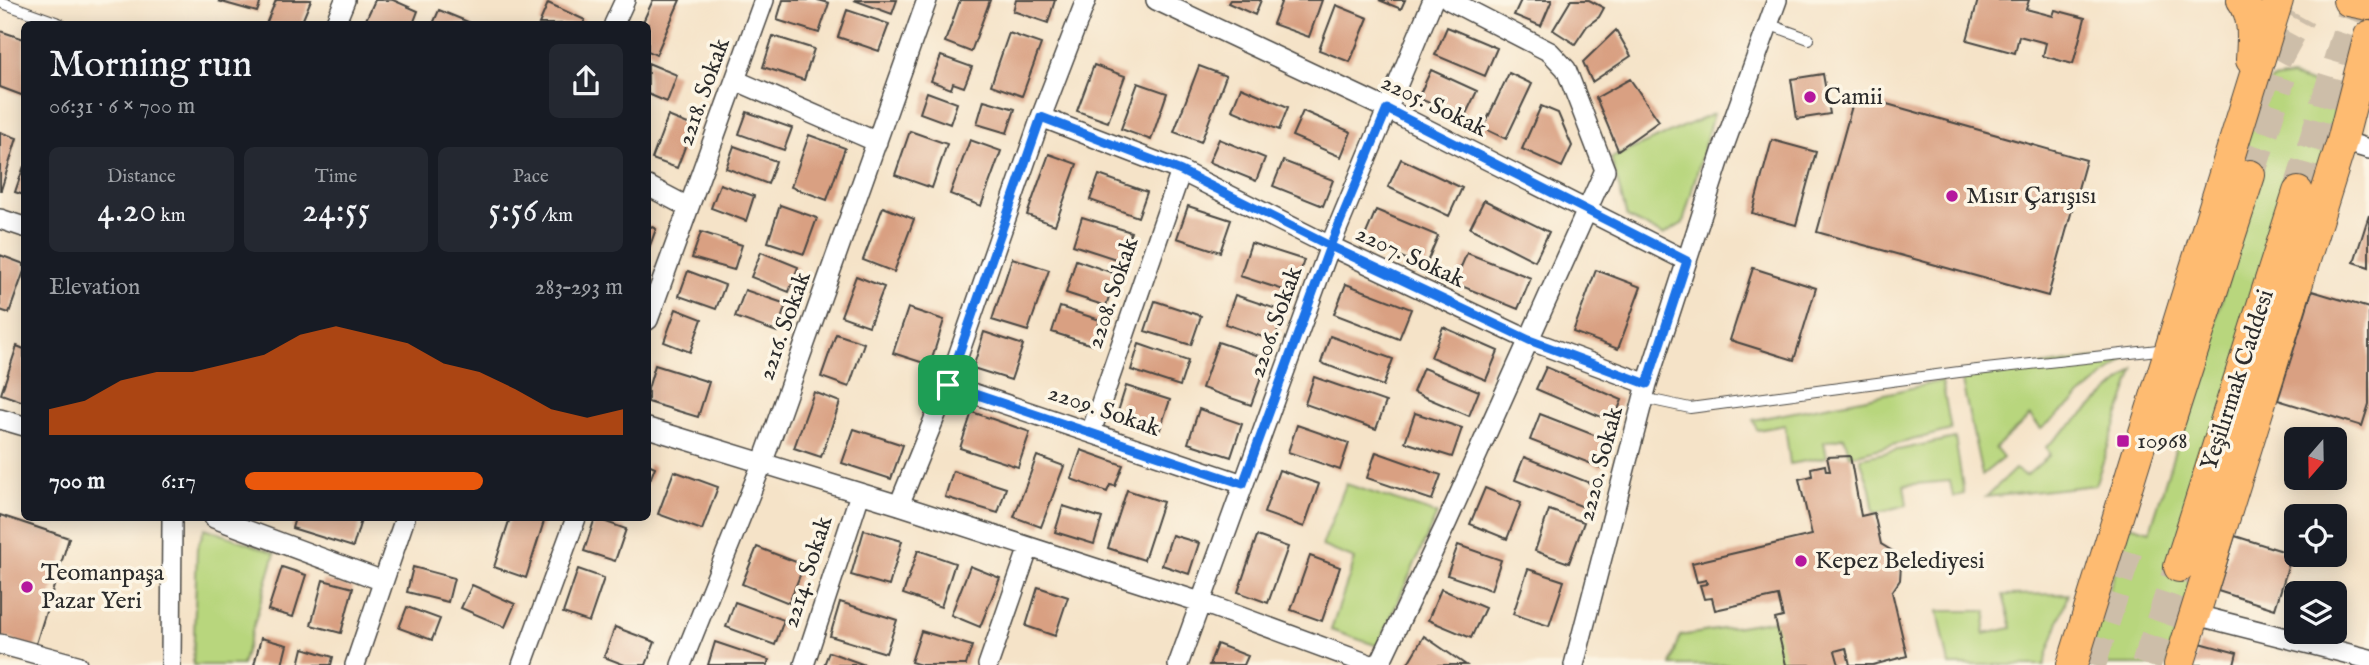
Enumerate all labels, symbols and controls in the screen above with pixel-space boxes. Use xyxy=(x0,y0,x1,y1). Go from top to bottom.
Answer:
street label: 2218. Sokak xyxy=(670,34,738,150)
text: Morning run xyxy=(49,42,252,90)
button: share xyxy=(549,44,623,118)
street label: 2205. Sokak xyxy=(1376,67,1492,145)
place label: Camii xyxy=(1824,82,1883,113)
marker: Camii xyxy=(1802,89,1818,105)
text: 06:31 · 6 × 700 m xyxy=(49,92,195,121)
text: Distance xyxy=(107,165,176,189)
text: Time xyxy=(315,165,357,189)
text: Pace xyxy=(513,165,549,189)
place label: Mısır Çarışısı xyxy=(1966,181,2096,212)
marker: Mısır Çarışısı xyxy=(1944,188,1960,204)
text: 4.20 xyxy=(97,189,156,234)
text: 24:55 xyxy=(302,189,370,234)
text: 5:56 xyxy=(488,189,538,234)
text: km xyxy=(156,204,185,228)
text: /km xyxy=(538,204,573,228)
street label: 2207. Sokak xyxy=(1350,218,1470,296)
street label: 2208. Sokak xyxy=(1080,233,1146,353)
street label: 2206. Sokak xyxy=(1242,262,1310,382)
street label: 2216. Sokak xyxy=(751,267,819,384)
text: Elevation xyxy=(49,273,140,302)
text: 283–293 m xyxy=(535,273,623,302)
street label: Yeşilırmak Caddesi xyxy=(2194,286,2282,474)
pin xyxy=(918,355,978,415)
icon: arrive xyxy=(929,366,967,404)
street label: 2209. Sokak xyxy=(1044,377,1164,445)
street label: 2220. Sokak xyxy=(1571,403,1631,525)
place label: 10968 xyxy=(2137,426,2188,457)
north arrow xyxy=(2284,427,2347,490)
map controls xyxy=(2284,427,2347,644)
marker: 10968 xyxy=(2115,433,2131,449)
text: 700 m xyxy=(49,467,105,496)
text: 6:17 xyxy=(161,467,196,496)
button: locate xyxy=(2284,504,2347,567)
street label: 2214. Sokak xyxy=(775,512,841,632)
place label: Kepez Belediyesi xyxy=(1815,546,1985,577)
marker: Kepez Belediyesi xyxy=(1793,553,1809,569)
place label: Teomanpaşa Pazar Yeri xyxy=(41,558,165,617)
marker: Teomanpaşa Pazar Yeri xyxy=(19,579,35,595)
button: layers xyxy=(2284,581,2347,644)

